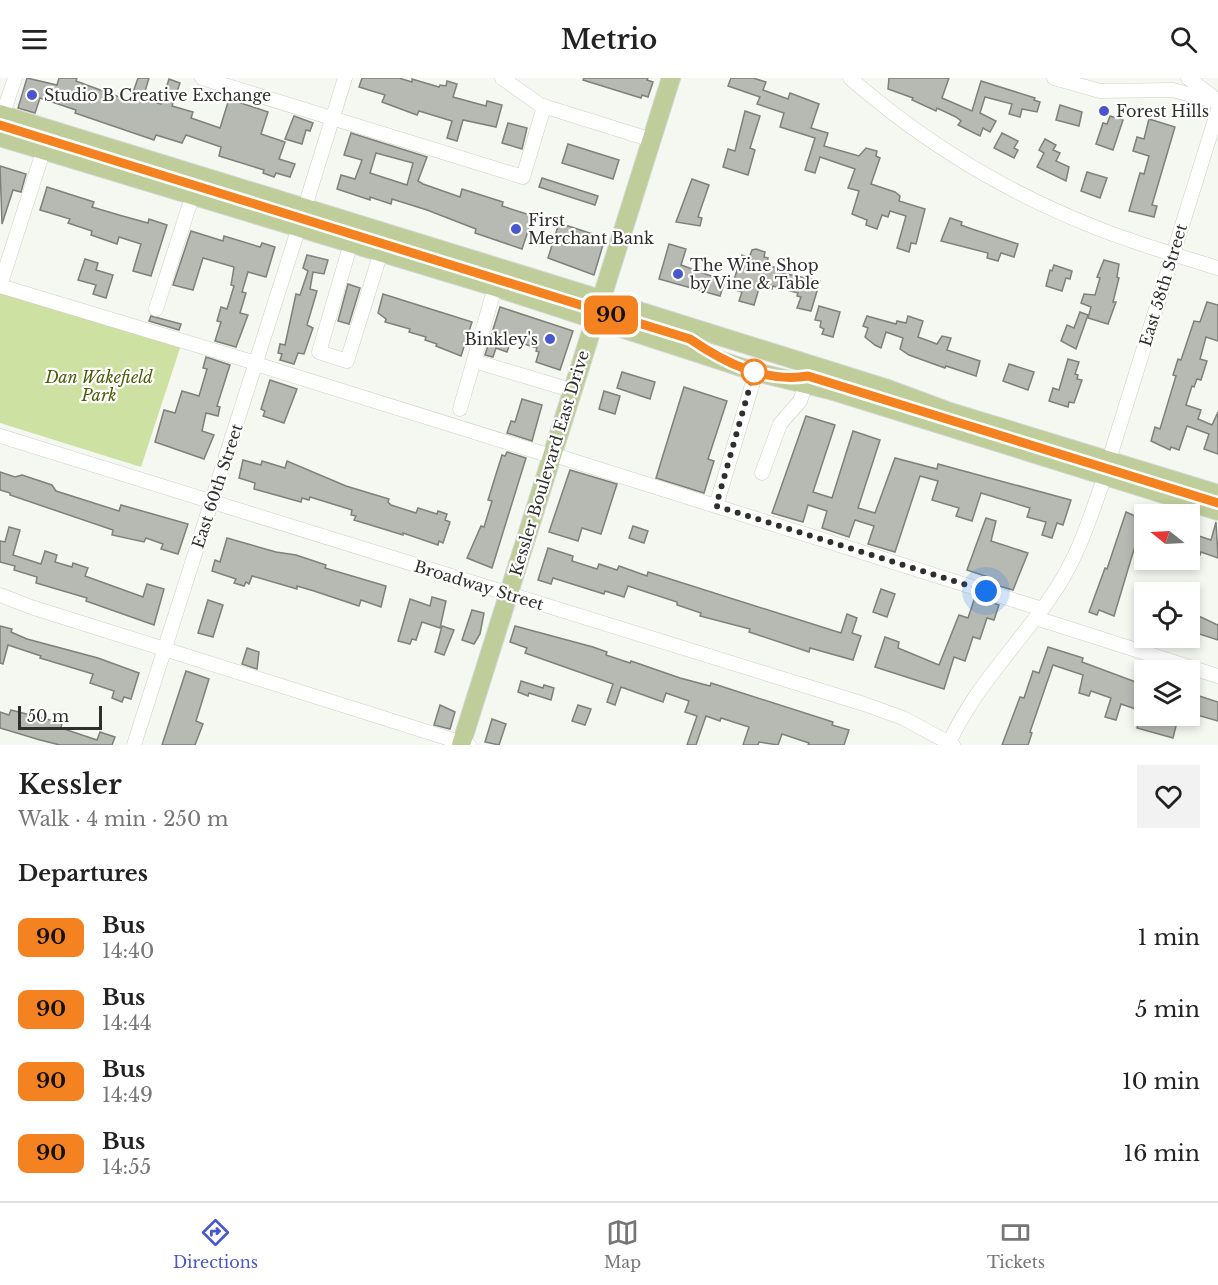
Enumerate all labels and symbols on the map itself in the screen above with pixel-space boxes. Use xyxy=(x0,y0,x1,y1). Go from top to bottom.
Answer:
place label: Studio B Creative Exchange xyxy=(44,85,271,105)
marker: Studio B Creative Exchange xyxy=(25,88,39,102)
place label: Forest Hills xyxy=(1116,101,1209,121)
marker: Forest Hills xyxy=(1097,104,1111,118)
place label: First Merchant Bank xyxy=(528,210,654,248)
street label: East 58th Street xyxy=(1135,221,1191,349)
marker: First Merchant Bank xyxy=(509,222,523,236)
place label: The Wine Shop by Vine & Table xyxy=(689,255,820,293)
marker: The Wine Shop by Vine & Table xyxy=(671,267,685,281)
line badge: 90 xyxy=(584,296,638,334)
place label: Binkley's xyxy=(465,329,538,349)
marker: Binkley's xyxy=(543,332,557,346)
street label: Kessler Boulevard East Drive xyxy=(505,348,593,578)
unlabelled marker xyxy=(741,359,767,385)
park label: Dan Wakefield Park xyxy=(44,367,153,405)
street label: East 60th Street xyxy=(187,421,247,551)
north arrow xyxy=(1134,504,1200,570)
street label: Broadway Street xyxy=(412,556,546,614)
your location xyxy=(971,576,1001,606)
scale bar xyxy=(18,703,102,730)

